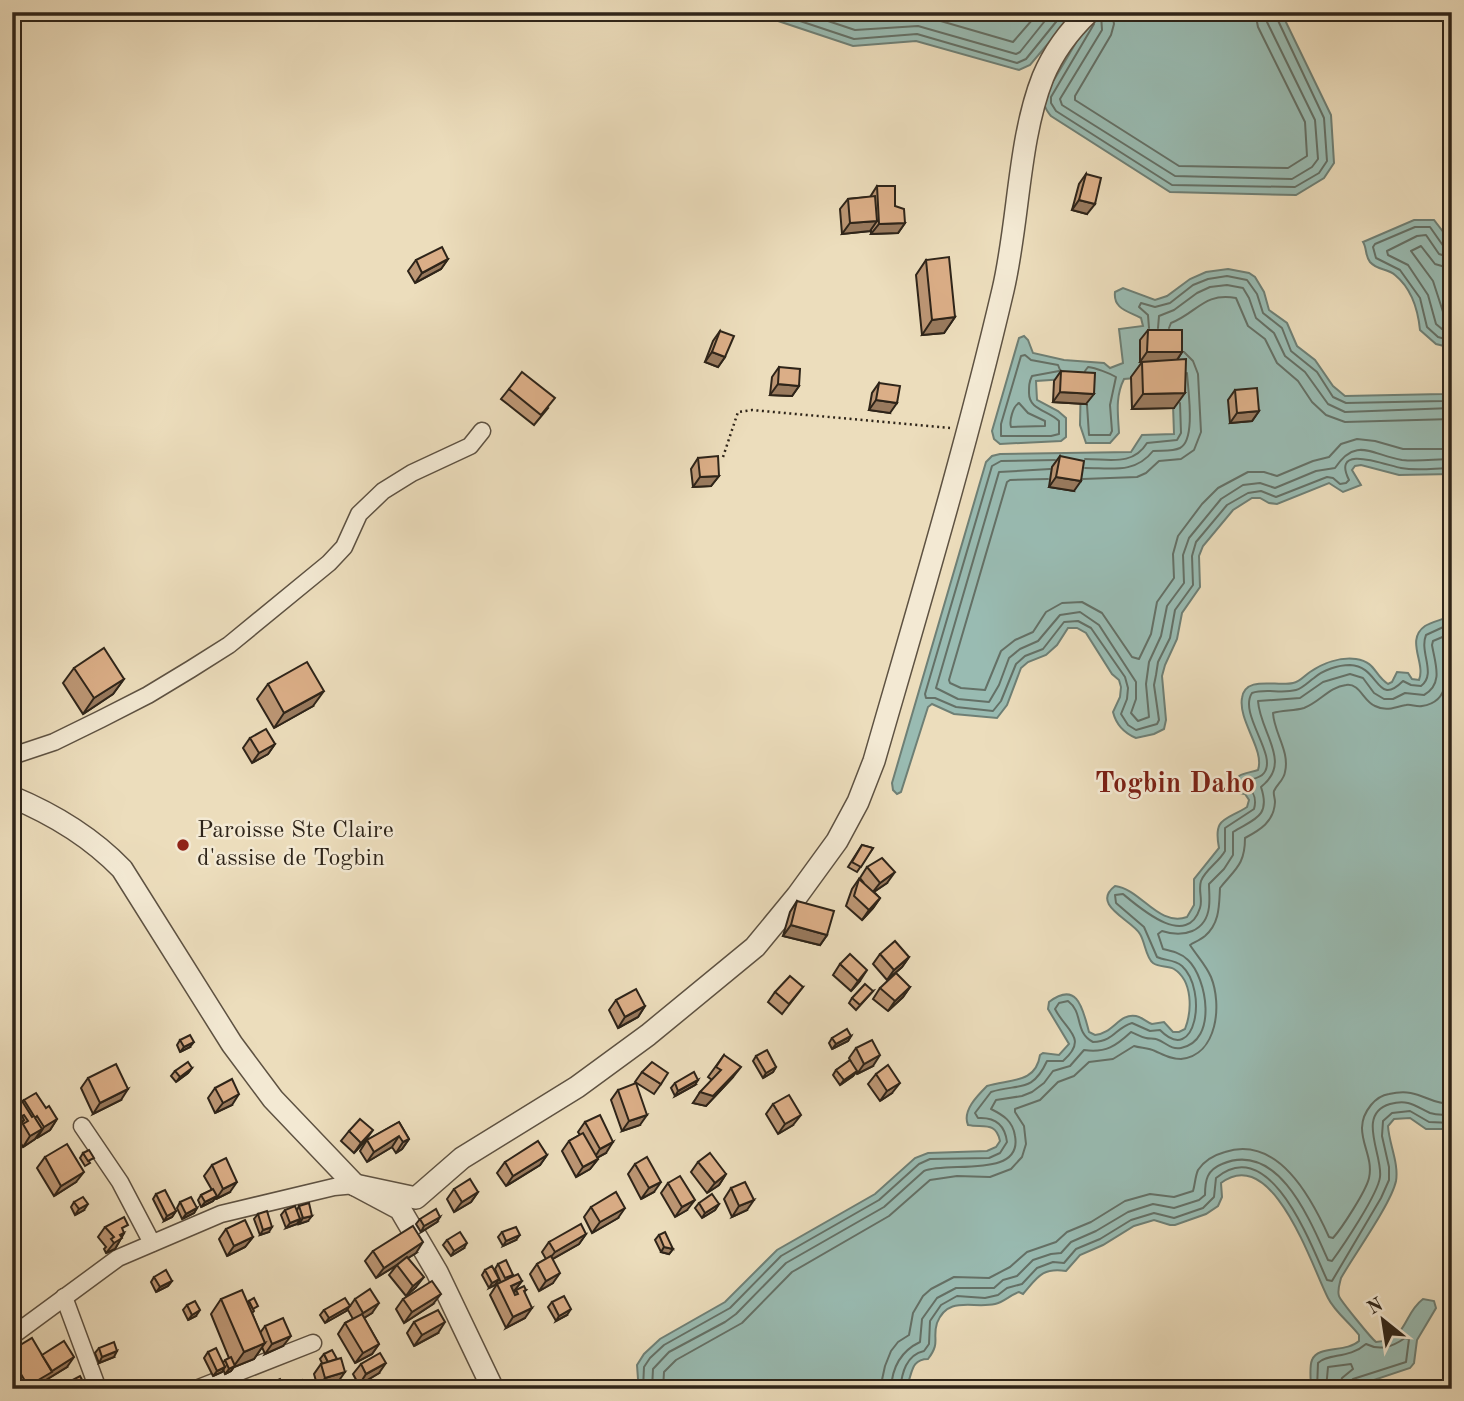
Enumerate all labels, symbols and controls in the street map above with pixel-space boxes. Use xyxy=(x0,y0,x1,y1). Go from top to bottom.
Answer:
district label: Togbin Daho xyxy=(1095,771,1255,799)
place label: Paroisse Ste Claire d'assise de Togbin xyxy=(197,819,394,871)
marker: Paroisse Ste Claire d'assise de Togbin xyxy=(175,837,191,853)
north arrow xyxy=(1348,1286,1418,1356)
text: N xyxy=(1365,1295,1387,1319)

